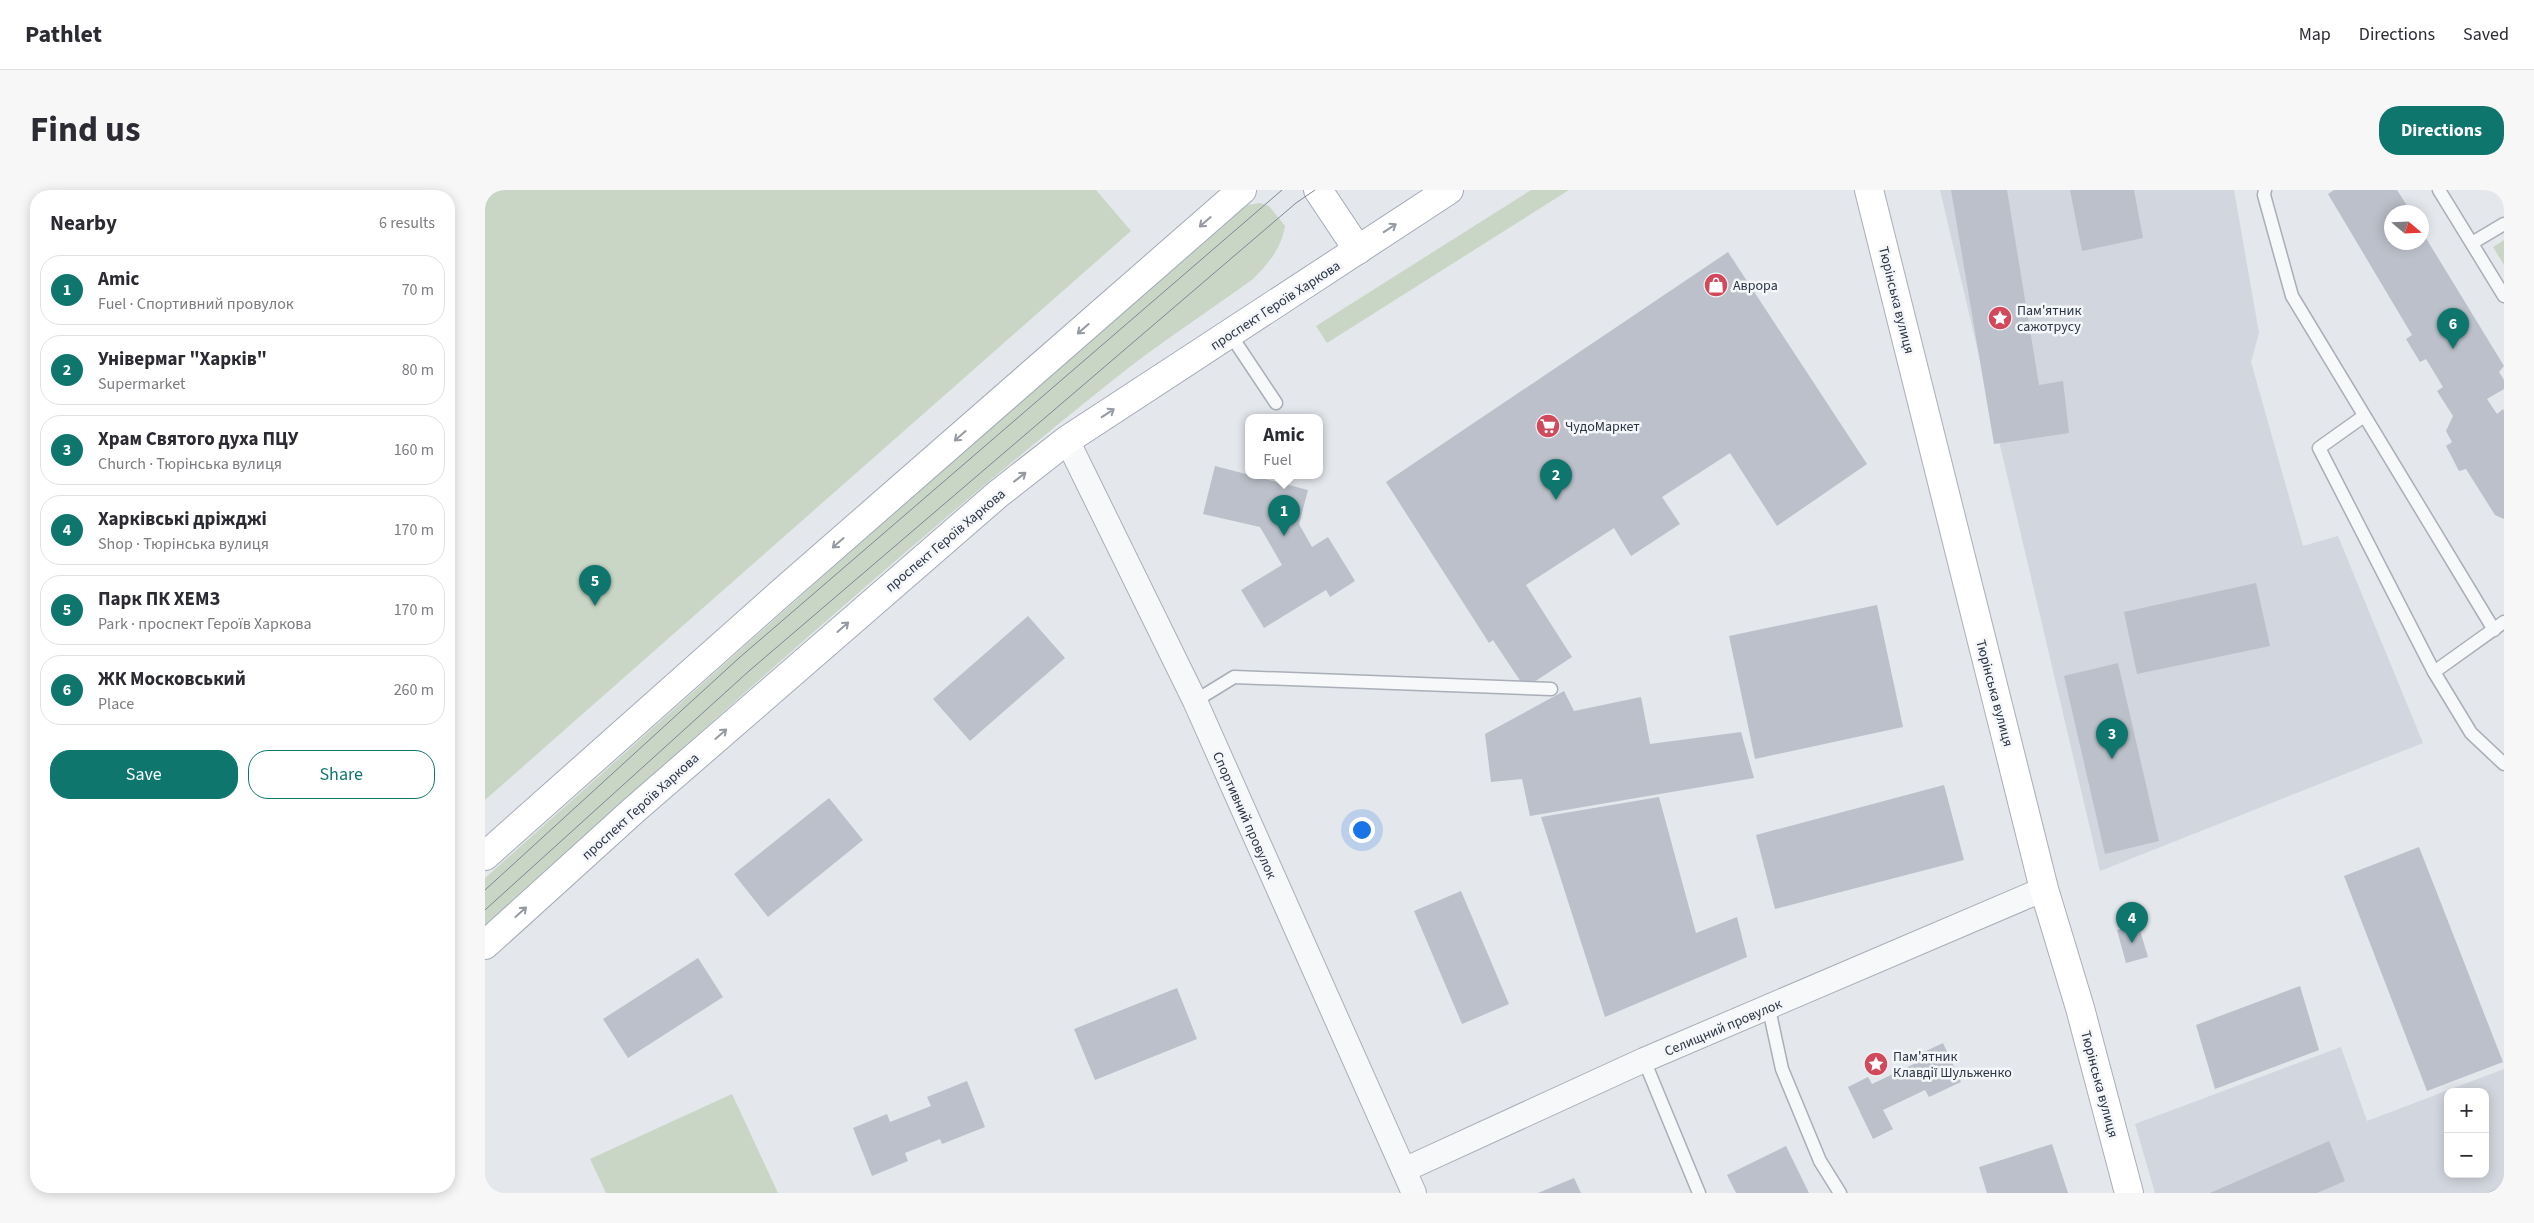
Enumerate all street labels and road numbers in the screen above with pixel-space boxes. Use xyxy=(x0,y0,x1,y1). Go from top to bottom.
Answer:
street label: Тюрінська вулиця xyxy=(1873,244,1919,356)
street label: проспект Героїв Харкова xyxy=(1207,256,1345,356)
street label: проспект Героїв Харкова xyxy=(881,484,1010,597)
street label: Тюрінська вулиця xyxy=(1970,638,2018,749)
street label: проспект Героїв Харкова xyxy=(578,749,704,865)
street label: Спортивний провулок xyxy=(1207,749,1281,882)
street label: Селищний провулок xyxy=(1661,994,1785,1062)
street label: Тюрінська вулиця xyxy=(2075,1029,2123,1140)

